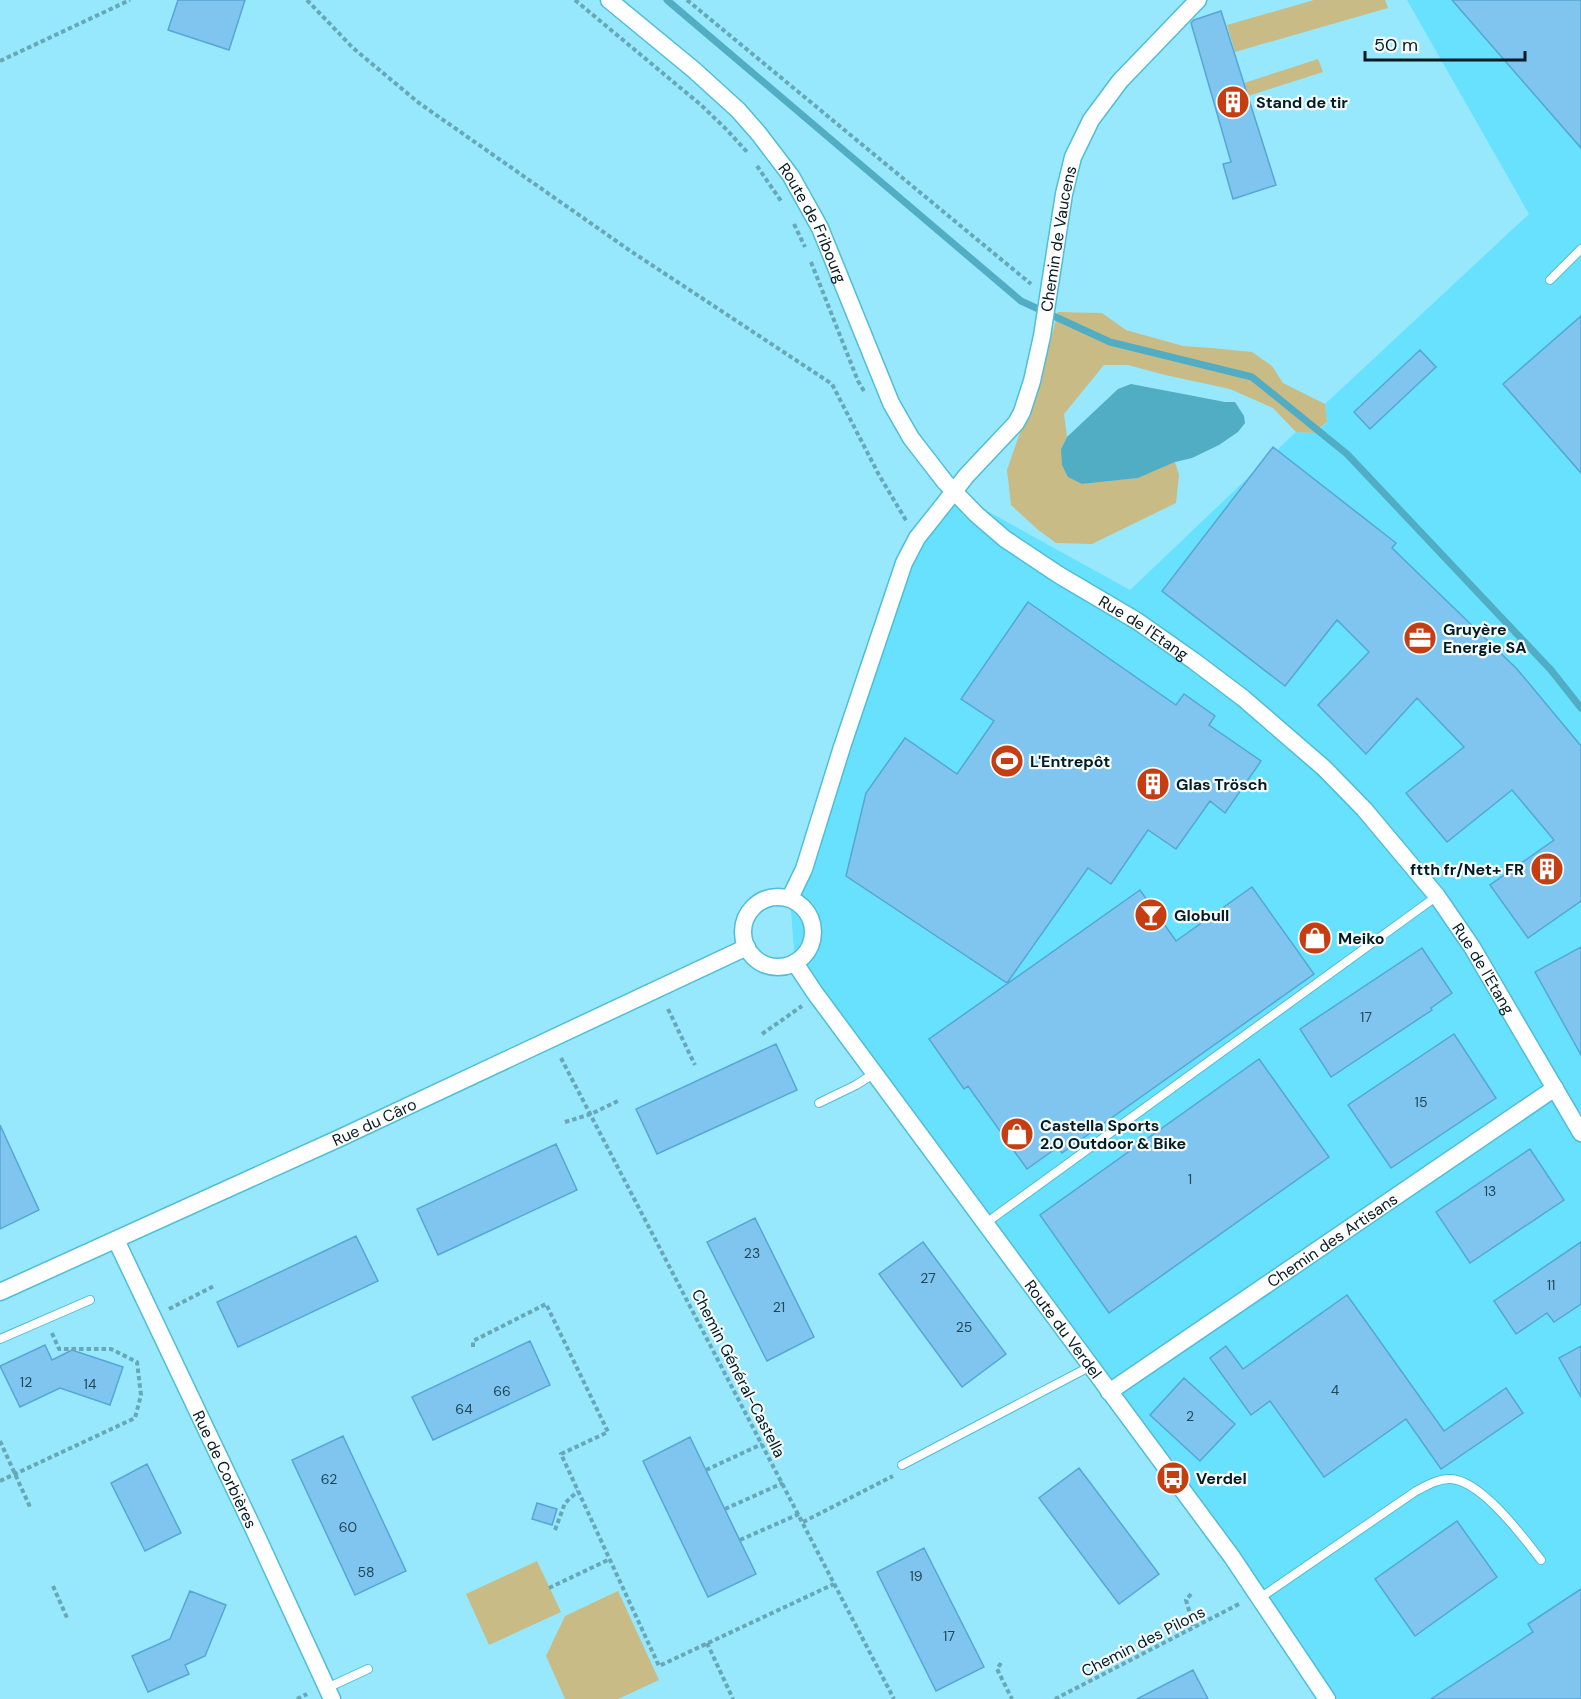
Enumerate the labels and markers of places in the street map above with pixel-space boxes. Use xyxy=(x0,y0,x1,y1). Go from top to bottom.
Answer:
building icon: Stand de tir xyxy=(1215,84,1251,120)
place label: Stand de tir xyxy=(1256,92,1348,113)
place label: Gruyère Energie SA xyxy=(1443,619,1527,658)
office icon: Gruyère Energie SA xyxy=(1402,620,1438,656)
sports icon: L'Entrepôt xyxy=(989,743,1025,779)
place label: L'Entrepôt xyxy=(1030,751,1110,772)
building icon: Glas Trösch xyxy=(1135,766,1171,802)
place label: Glas Trösch xyxy=(1176,774,1267,795)
building icon: ftth fr/Net+ FR xyxy=(1529,851,1565,887)
place label: ftth fr/Net+ FR xyxy=(1410,859,1524,880)
bar icon: Globull xyxy=(1133,897,1169,933)
place label: Globull xyxy=(1174,905,1229,926)
shop icon: Meiko xyxy=(1297,920,1333,956)
place label: Meiko xyxy=(1338,928,1385,949)
place label: Castella Sports 2.0 Outdoor & Bike xyxy=(1040,1115,1186,1154)
shop icon: Castella Sports 2.0 Outdoor & Bike xyxy=(999,1116,1035,1152)
bus stop icon: Verdel xyxy=(1155,1460,1191,1496)
place label: Verdel xyxy=(1196,1468,1247,1489)

